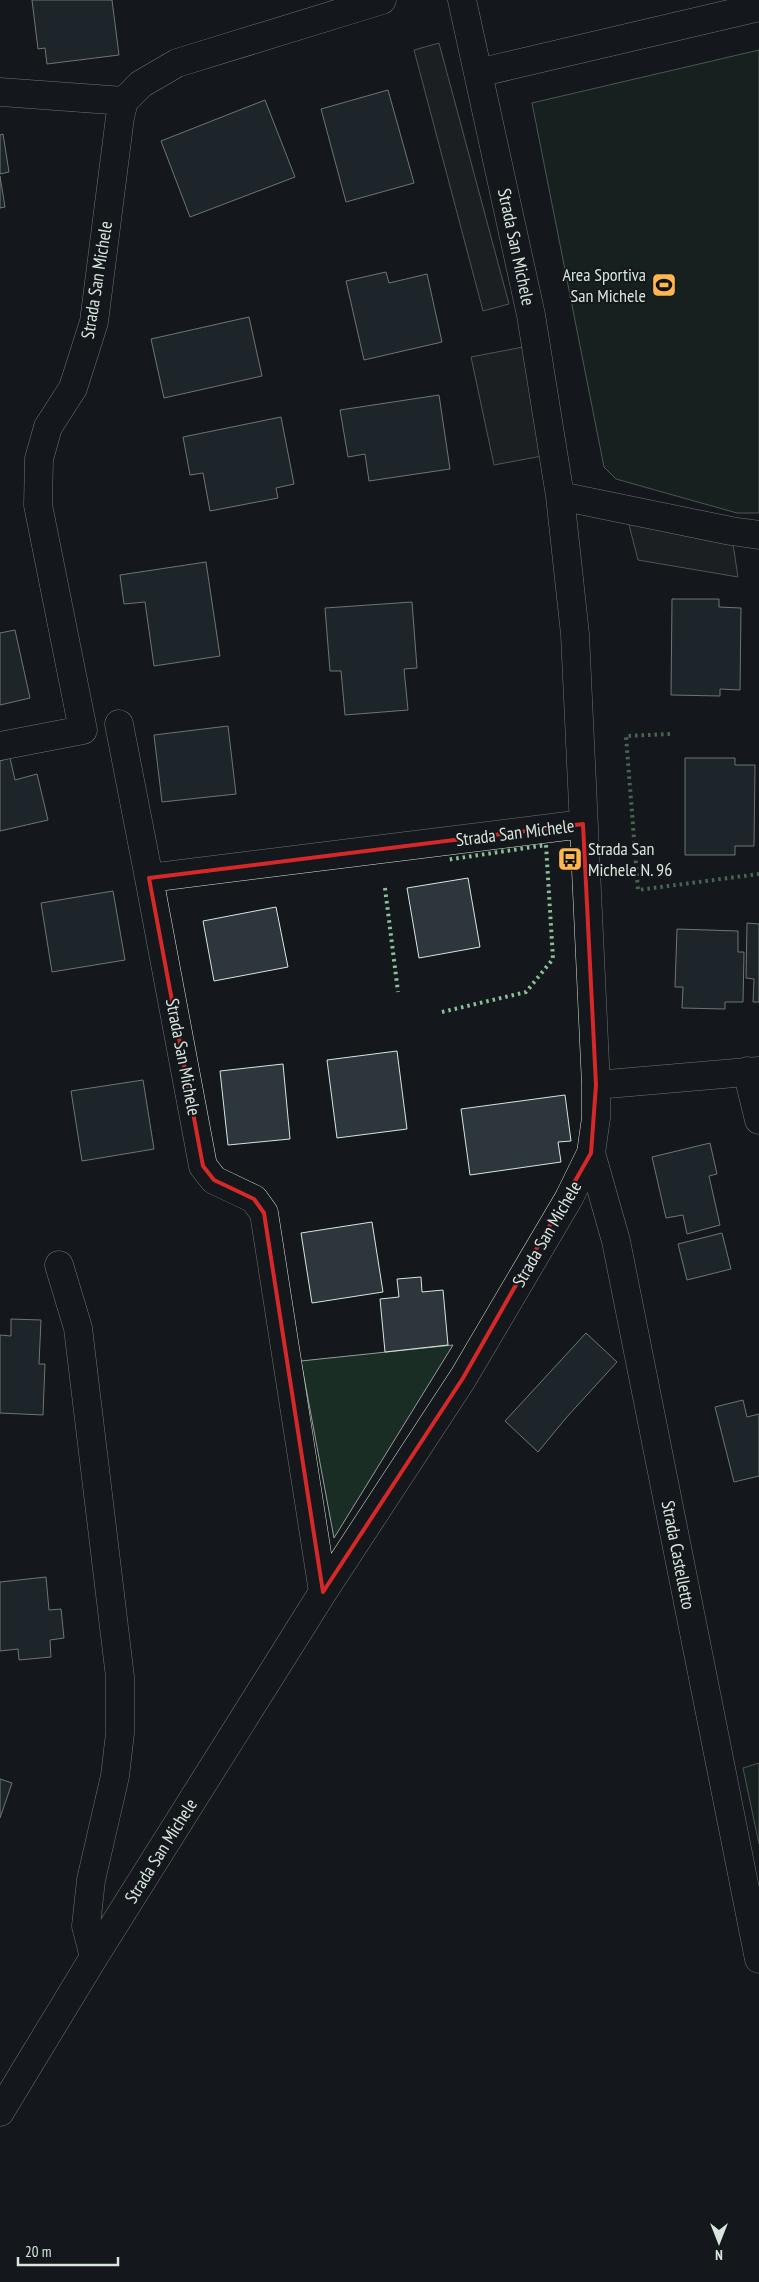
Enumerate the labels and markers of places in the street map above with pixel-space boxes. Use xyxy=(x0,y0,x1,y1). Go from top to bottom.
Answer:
place label: Area Sportiva San Michele xyxy=(562,263,646,307)
sports icon: Area Sportiva San Michele xyxy=(651,272,677,298)
place label: Strada San Michele N. 96 xyxy=(588,837,672,881)
bus stop icon: Strada San Michele N. 96 xyxy=(557,846,583,872)

